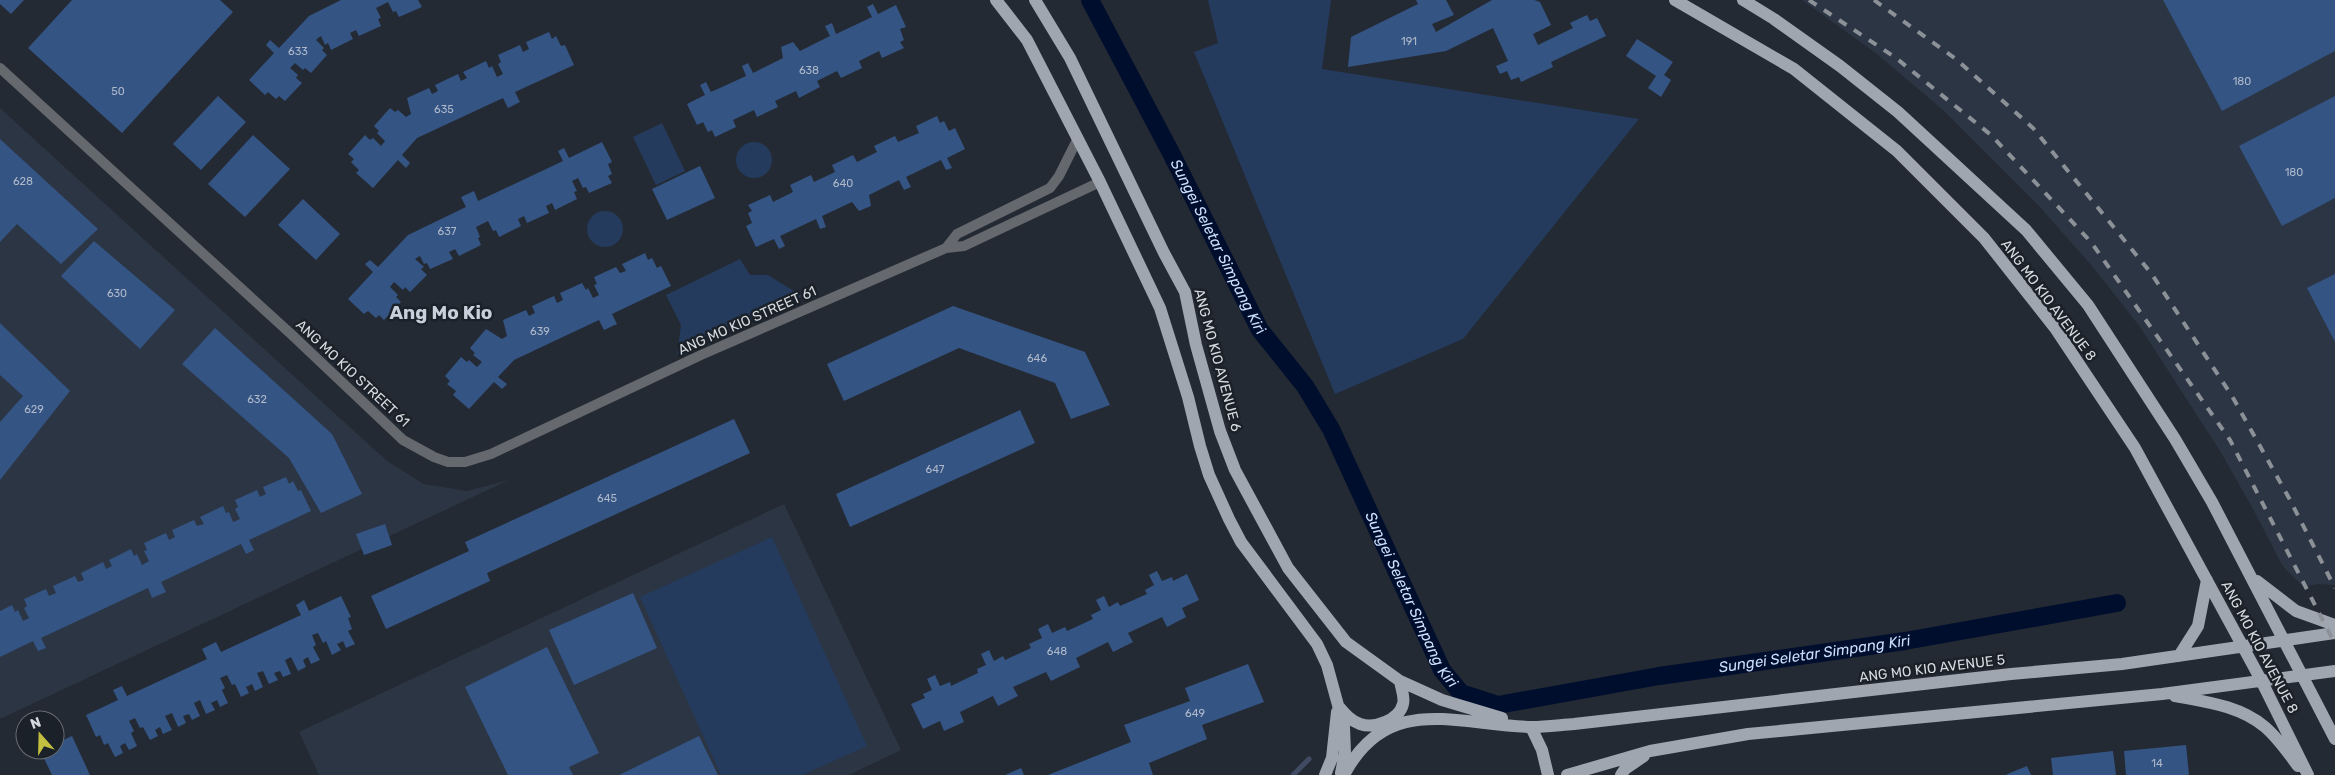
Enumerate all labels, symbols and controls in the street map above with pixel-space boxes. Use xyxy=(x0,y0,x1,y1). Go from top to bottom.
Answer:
house number: 191 xyxy=(1401,35,1417,48)
house number: 633 xyxy=(288,45,308,58)
house number: 638 xyxy=(799,64,819,77)
house number: 180 xyxy=(2233,75,2251,88)
house number: 50 xyxy=(111,85,125,98)
house number: 635 xyxy=(434,103,454,116)
water label: Sungei Seletar Simpang Kiri xyxy=(1167,156,1269,339)
house number: 180 xyxy=(2285,166,2303,179)
house number: 628 xyxy=(13,175,33,188)
house number: 640 xyxy=(833,177,853,190)
house number: 637 xyxy=(438,225,457,238)
street label: ANG MO KIO AVENUE 8 xyxy=(1997,236,2100,364)
street label: ANG MO KIO STREET 61 xyxy=(676,282,819,359)
house number: 630 xyxy=(107,287,127,300)
street label: ANG MO KIO AVENUE 6 xyxy=(1190,287,1245,433)
district label: Ang Mo Kio xyxy=(390,301,492,324)
street label: ANG MO KIO STREET 61 xyxy=(292,316,413,431)
house number: 639 xyxy=(530,325,550,338)
house number: 646 xyxy=(1027,352,1047,365)
house number: 632 xyxy=(247,393,267,406)
house number: 629 xyxy=(24,403,44,416)
house number: 647 xyxy=(926,463,945,476)
house number: 645 xyxy=(597,492,617,505)
water label: Sungei Seletar Simpang Kiri xyxy=(1361,509,1462,691)
street label: ANG MO KIO AVENUE 8 xyxy=(2217,578,2302,716)
water label: Sungei Seletar Simpang Kiri xyxy=(1717,631,1912,676)
house number: 648 xyxy=(1047,645,1067,658)
street label: ANG MO KIO AVENUE 5 xyxy=(1858,651,2006,686)
house number: 649 xyxy=(1185,707,1205,720)
north arrow xyxy=(15,710,65,760)
text: N xyxy=(28,714,43,733)
house number: 14 xyxy=(2151,757,2163,770)

